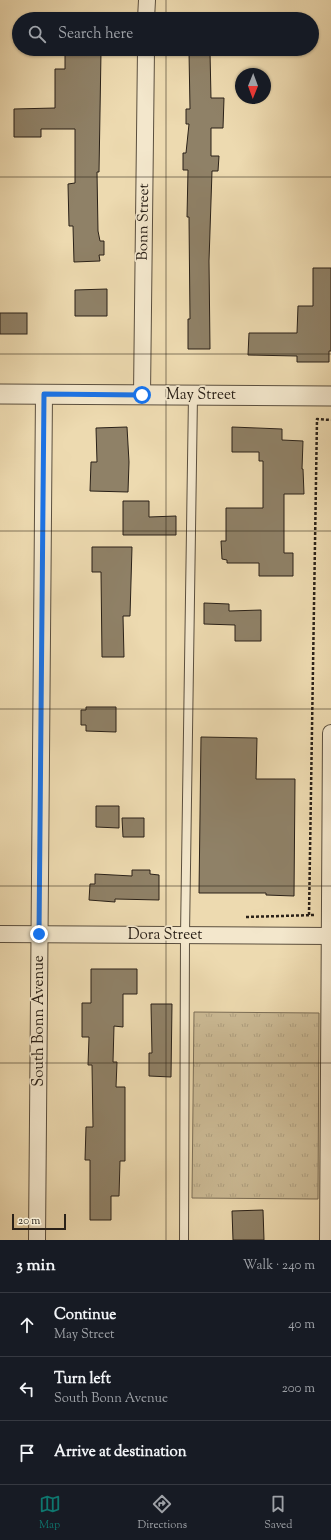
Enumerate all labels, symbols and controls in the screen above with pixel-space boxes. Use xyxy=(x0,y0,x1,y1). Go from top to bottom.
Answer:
search box xyxy=(12,12,319,56)
icon: search xyxy=(26,23,48,45)
text: Search here xyxy=(58,24,133,45)
north arrow xyxy=(235,68,271,104)
street label: Bonn Street xyxy=(133,183,155,261)
street label: May Street xyxy=(166,385,236,406)
route start xyxy=(133,386,151,404)
route end xyxy=(30,925,48,943)
street label: Dora Street xyxy=(128,925,202,946)
street label: South Bonn Avenue xyxy=(29,955,50,1087)
scale bar xyxy=(12,1212,66,1231)
text: 20 m xyxy=(18,1213,40,1229)
text: 3 min xyxy=(16,1254,55,1278)
text: Walk · 240 m xyxy=(243,1257,315,1275)
text: Continue xyxy=(54,1305,116,1326)
icon: ahead xyxy=(16,1314,38,1336)
text: 40 m xyxy=(288,1316,315,1334)
text: May Street xyxy=(54,1326,115,1344)
text: Turn left xyxy=(54,1369,111,1390)
icon: left xyxy=(16,1378,38,1400)
text: 200 m xyxy=(282,1380,315,1398)
text: South Bonn Avenue xyxy=(54,1390,168,1408)
icon: arrive xyxy=(16,1442,38,1464)
text: Arrive at destination xyxy=(54,1442,187,1463)
tab: Map xyxy=(39,1493,61,1533)
tab: Directions xyxy=(138,1493,187,1533)
tab: Saved xyxy=(264,1493,292,1533)

